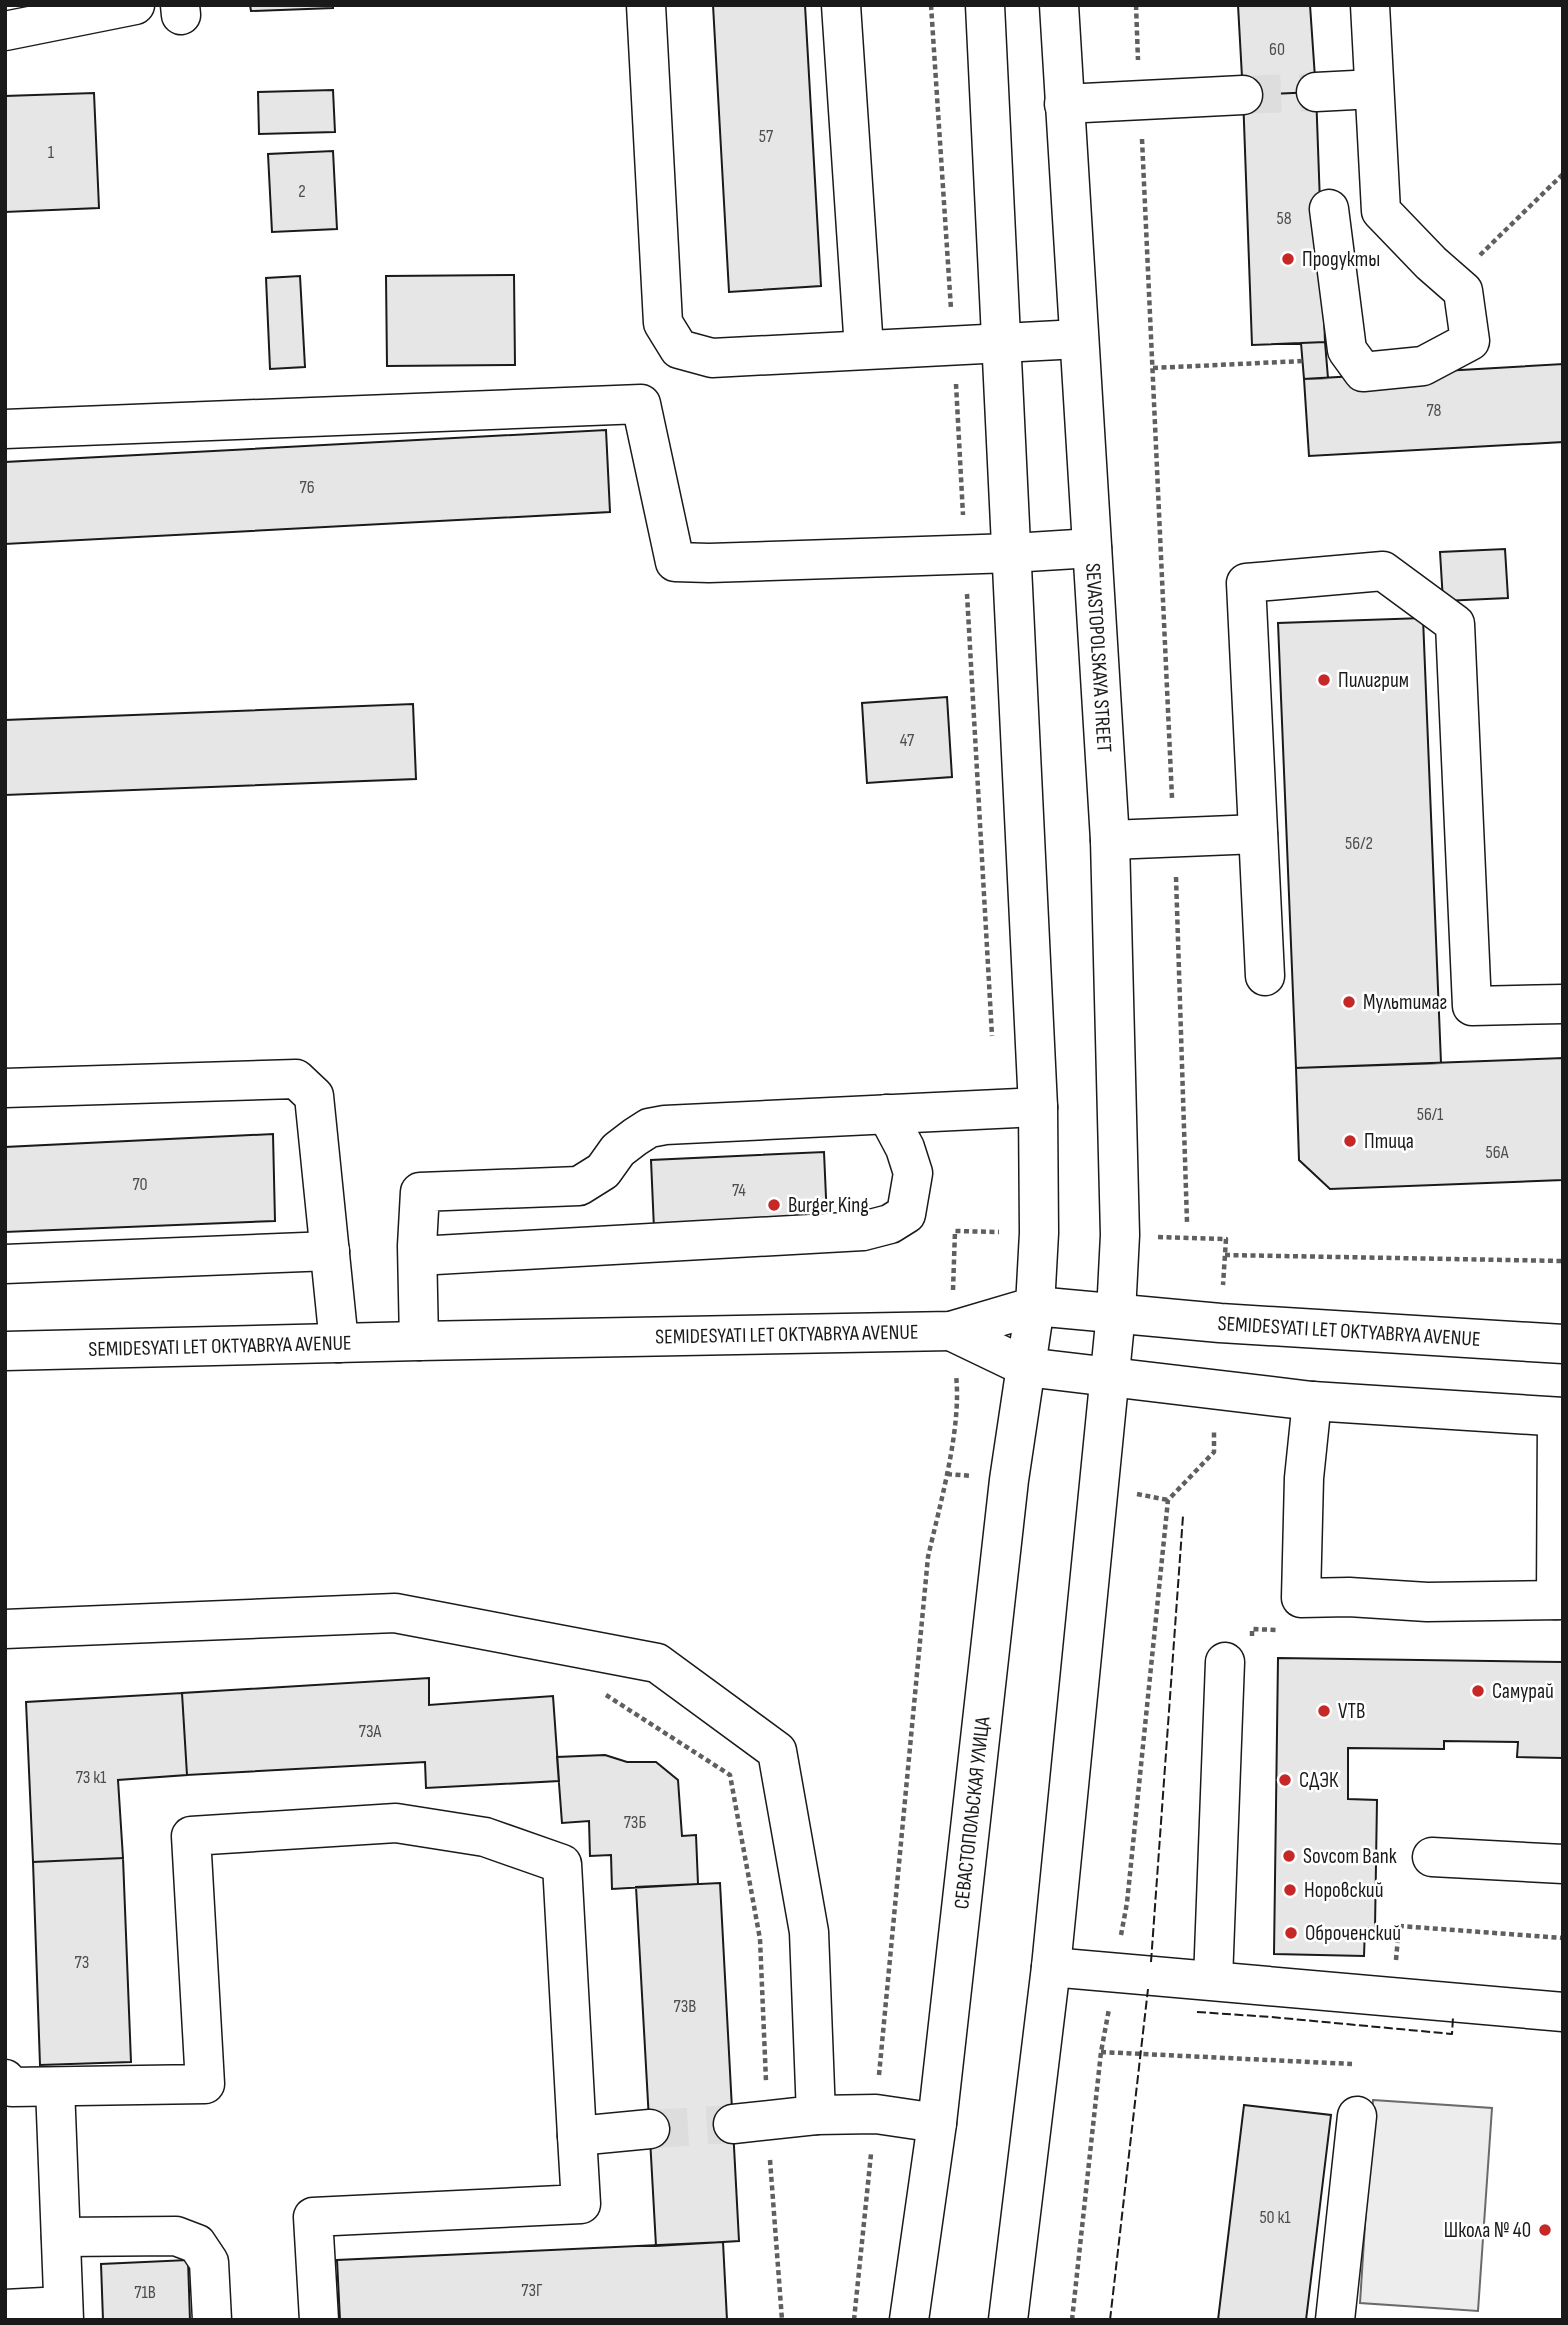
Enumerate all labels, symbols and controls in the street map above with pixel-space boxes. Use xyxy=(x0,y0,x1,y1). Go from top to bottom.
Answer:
house number: 60 xyxy=(1269,39,1285,60)
house number: 57 xyxy=(759,126,774,147)
house number: 1 xyxy=(48,142,55,163)
house number: 2 xyxy=(298,181,306,202)
house number: 58 xyxy=(1276,208,1292,229)
place label: Продукты xyxy=(1302,247,1380,272)
marker: Продукты xyxy=(1280,251,1296,267)
house number: 78 xyxy=(1426,400,1442,421)
house number: 76 xyxy=(299,477,315,498)
street label: SEVASTOPOLSKAYA STREET xyxy=(1080,562,1117,754)
place label: Пилигрим xyxy=(1338,668,1409,693)
marker: Пилигрим xyxy=(1316,672,1332,688)
house number: 47 xyxy=(900,730,915,751)
house number: 56/2 xyxy=(1345,833,1373,854)
place label: Мультимаг xyxy=(1363,990,1447,1015)
marker: Мультимаг xyxy=(1341,994,1357,1010)
house number: 56/1 xyxy=(1417,1104,1444,1125)
place label: Птица xyxy=(1364,1129,1414,1154)
marker: Птица xyxy=(1342,1133,1358,1149)
house number: 56А xyxy=(1486,1142,1509,1163)
house number: 70 xyxy=(132,1174,148,1195)
house number: 74 xyxy=(732,1180,746,1201)
place label: Burger King xyxy=(788,1193,869,1218)
marker: Burger King xyxy=(766,1197,782,1213)
street label: SEMIDESYATI LET OKTYABRYA AVENUE xyxy=(1217,1311,1481,1352)
street label: SEMIDESYATI LET OKTYABRYA AVENUE xyxy=(655,1320,919,1350)
street label: SEMIDESYATI LET OKTYABRYA AVENUE xyxy=(88,1331,352,1362)
place label: Самурай xyxy=(1492,1679,1554,1704)
marker: Самурай xyxy=(1470,1683,1486,1699)
place label: VTB xyxy=(1338,1699,1365,1724)
marker: VTB xyxy=(1316,1703,1332,1719)
street label: СЕВАСТОПОЛЬСКАЯ УЛИЦА xyxy=(949,1714,996,1910)
house number: 73А xyxy=(359,1721,382,1742)
house number: 73 к1 xyxy=(76,1767,107,1788)
place label: СДЭК xyxy=(1299,1768,1339,1793)
marker: СДЭК xyxy=(1277,1772,1293,1788)
house number: 73Б xyxy=(624,1812,646,1833)
place label: Sovcom Bank xyxy=(1303,1844,1397,1869)
marker: Sovcom Bank xyxy=(1281,1848,1297,1864)
place label: Норовский xyxy=(1304,1878,1383,1903)
marker: Норовский xyxy=(1282,1882,1298,1898)
place label: Оброченский xyxy=(1305,1921,1401,1946)
marker: Оброченский xyxy=(1283,1925,1299,1941)
house number: 73 xyxy=(75,1952,89,1973)
house number: 73В xyxy=(674,1996,696,2017)
house number: 50 к1 xyxy=(1259,2207,1291,2228)
place label: Школа № 40 xyxy=(1444,2218,1531,2243)
marker: Школа № 40 xyxy=(1537,2222,1553,2238)
house number: 73Г xyxy=(521,2280,543,2301)
house number: 71В xyxy=(134,2282,156,2303)

